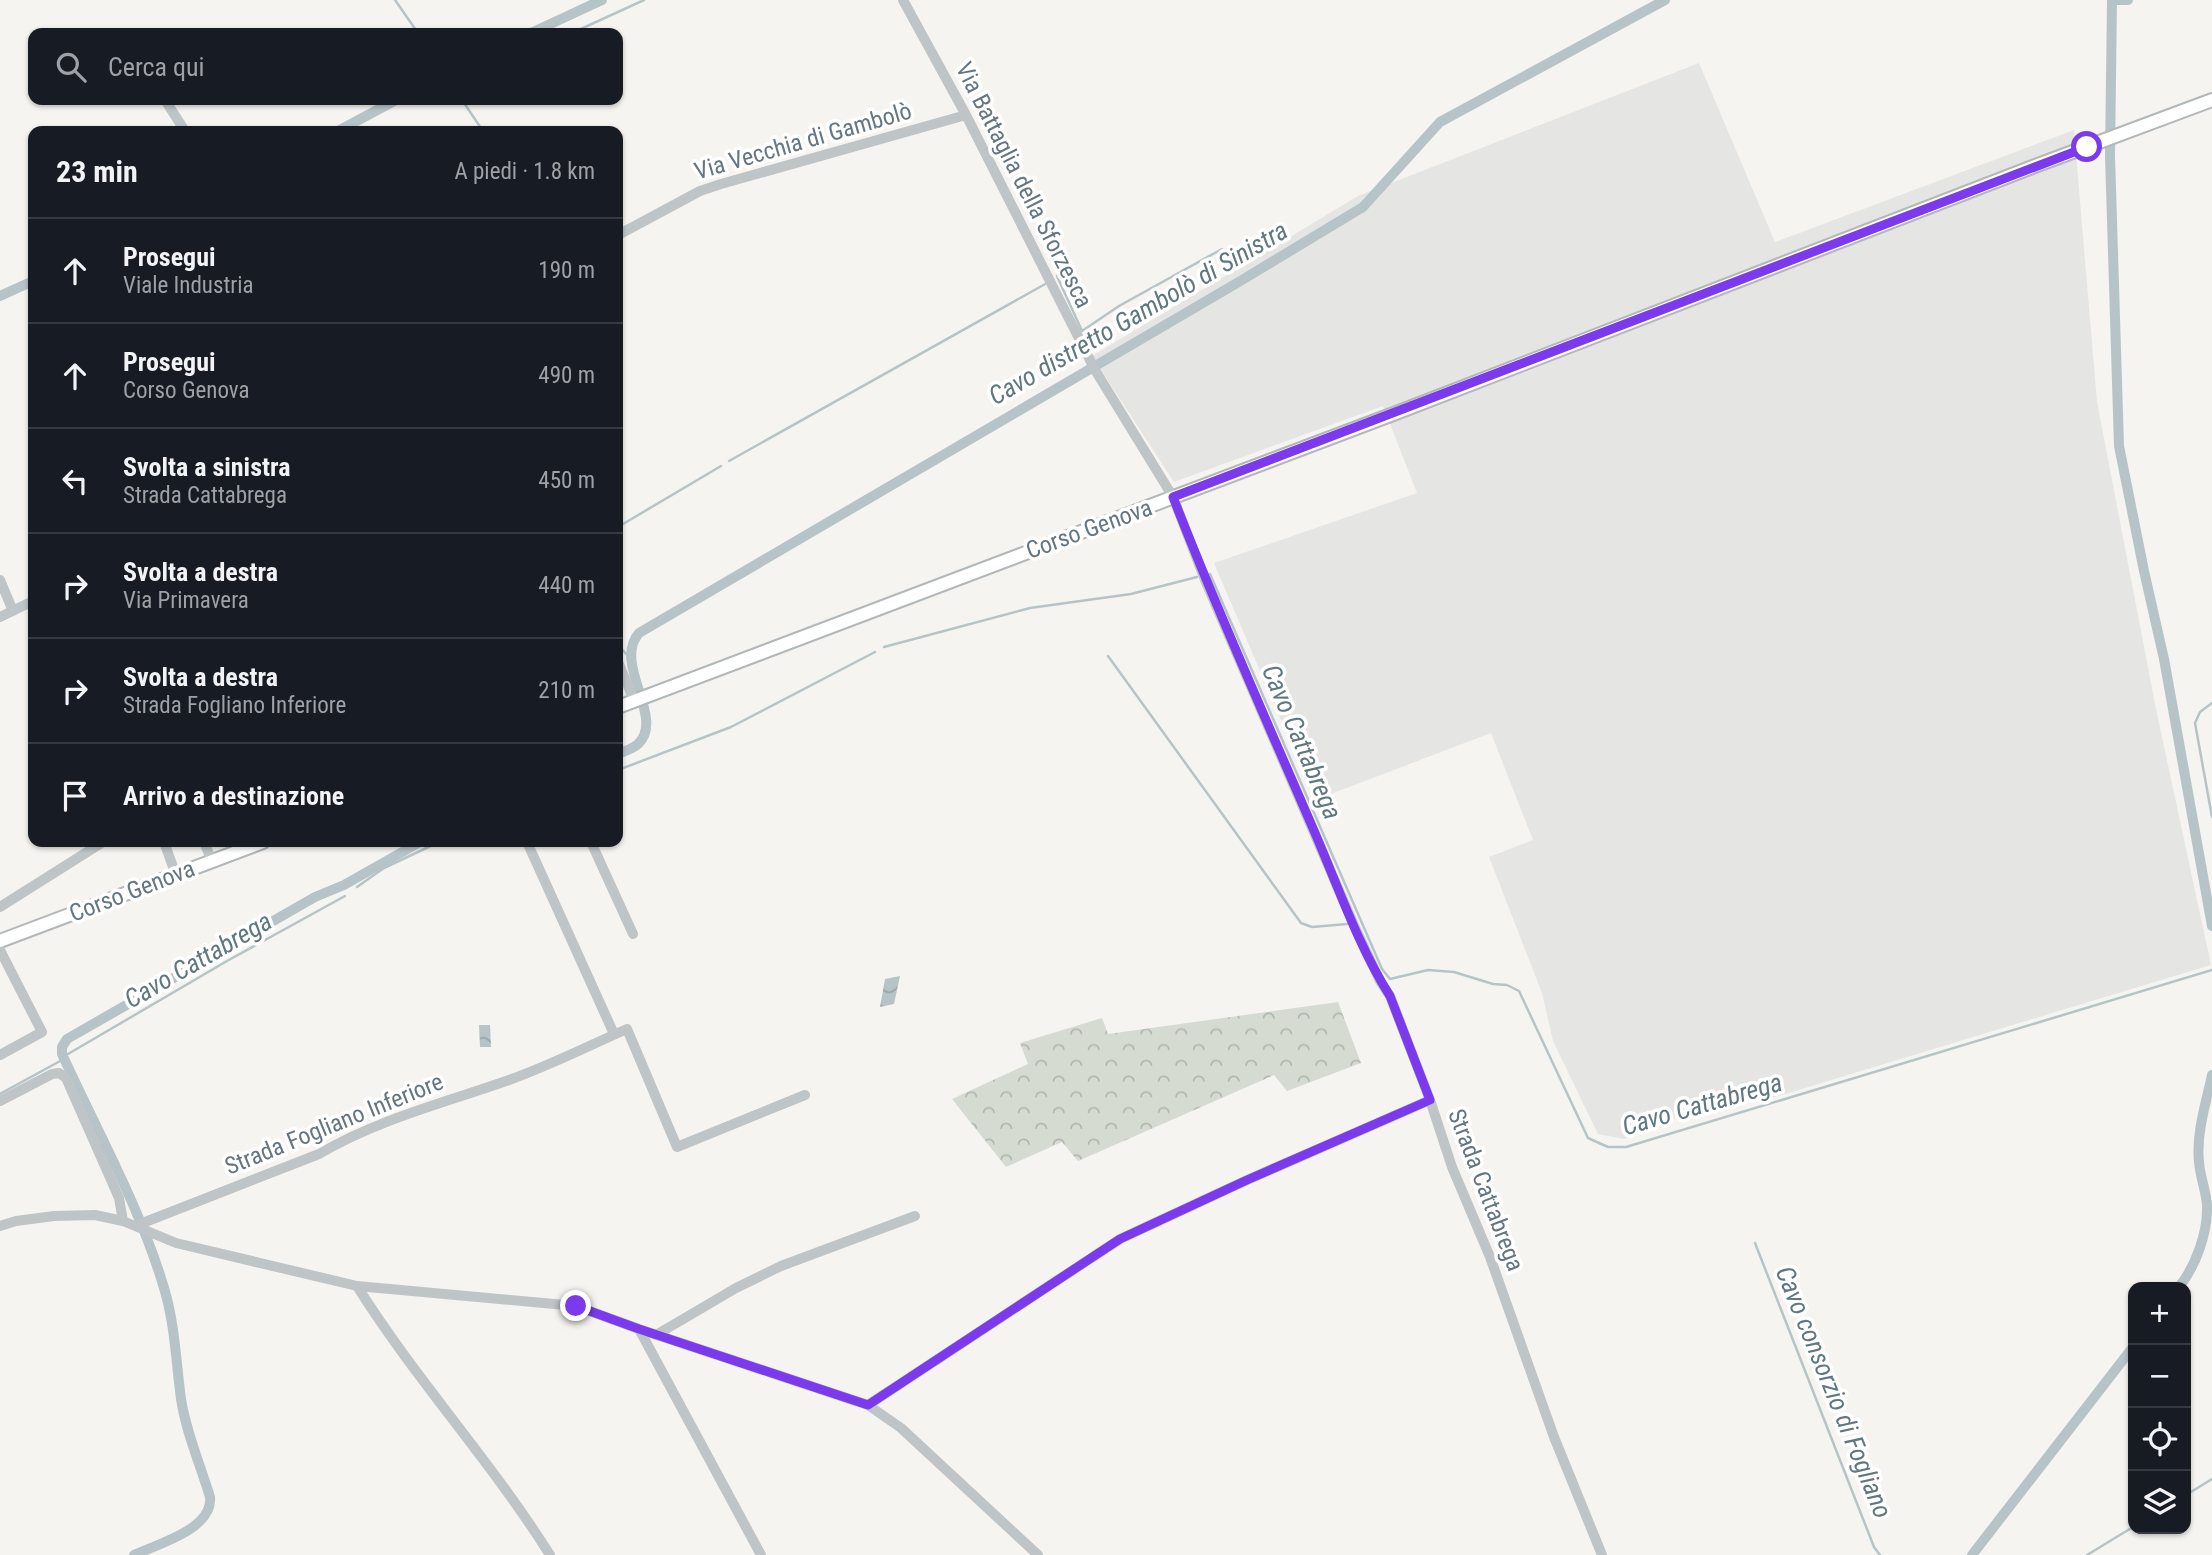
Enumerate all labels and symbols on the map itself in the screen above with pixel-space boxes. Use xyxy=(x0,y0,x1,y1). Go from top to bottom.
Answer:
street label: Via Battaglia della Sforzesca xyxy=(950,58,1098,312)
street label: Via Vecchia di Gambolò xyxy=(691,97,915,185)
route start xyxy=(2071,131,2102,162)
water label: Cavo distretto Gambolò di Sinistra xyxy=(983,215,1293,411)
street label: Corso Genova xyxy=(1022,493,1156,565)
water label: Cavo Cattabrega xyxy=(1256,660,1348,824)
street label: Corso Genova xyxy=(65,854,199,928)
water label: Cavo Cattabrega xyxy=(119,906,277,1014)
street label: Strada Fogliano Inferiore xyxy=(221,1067,447,1181)
water label: Cavo Cattabrega xyxy=(1619,1067,1785,1141)
street label: Strada Cattabrega xyxy=(1442,1105,1530,1275)
water label: Cavo consorzio di Fogliano xyxy=(1770,1262,1898,1522)
route end xyxy=(560,1290,591,1321)

